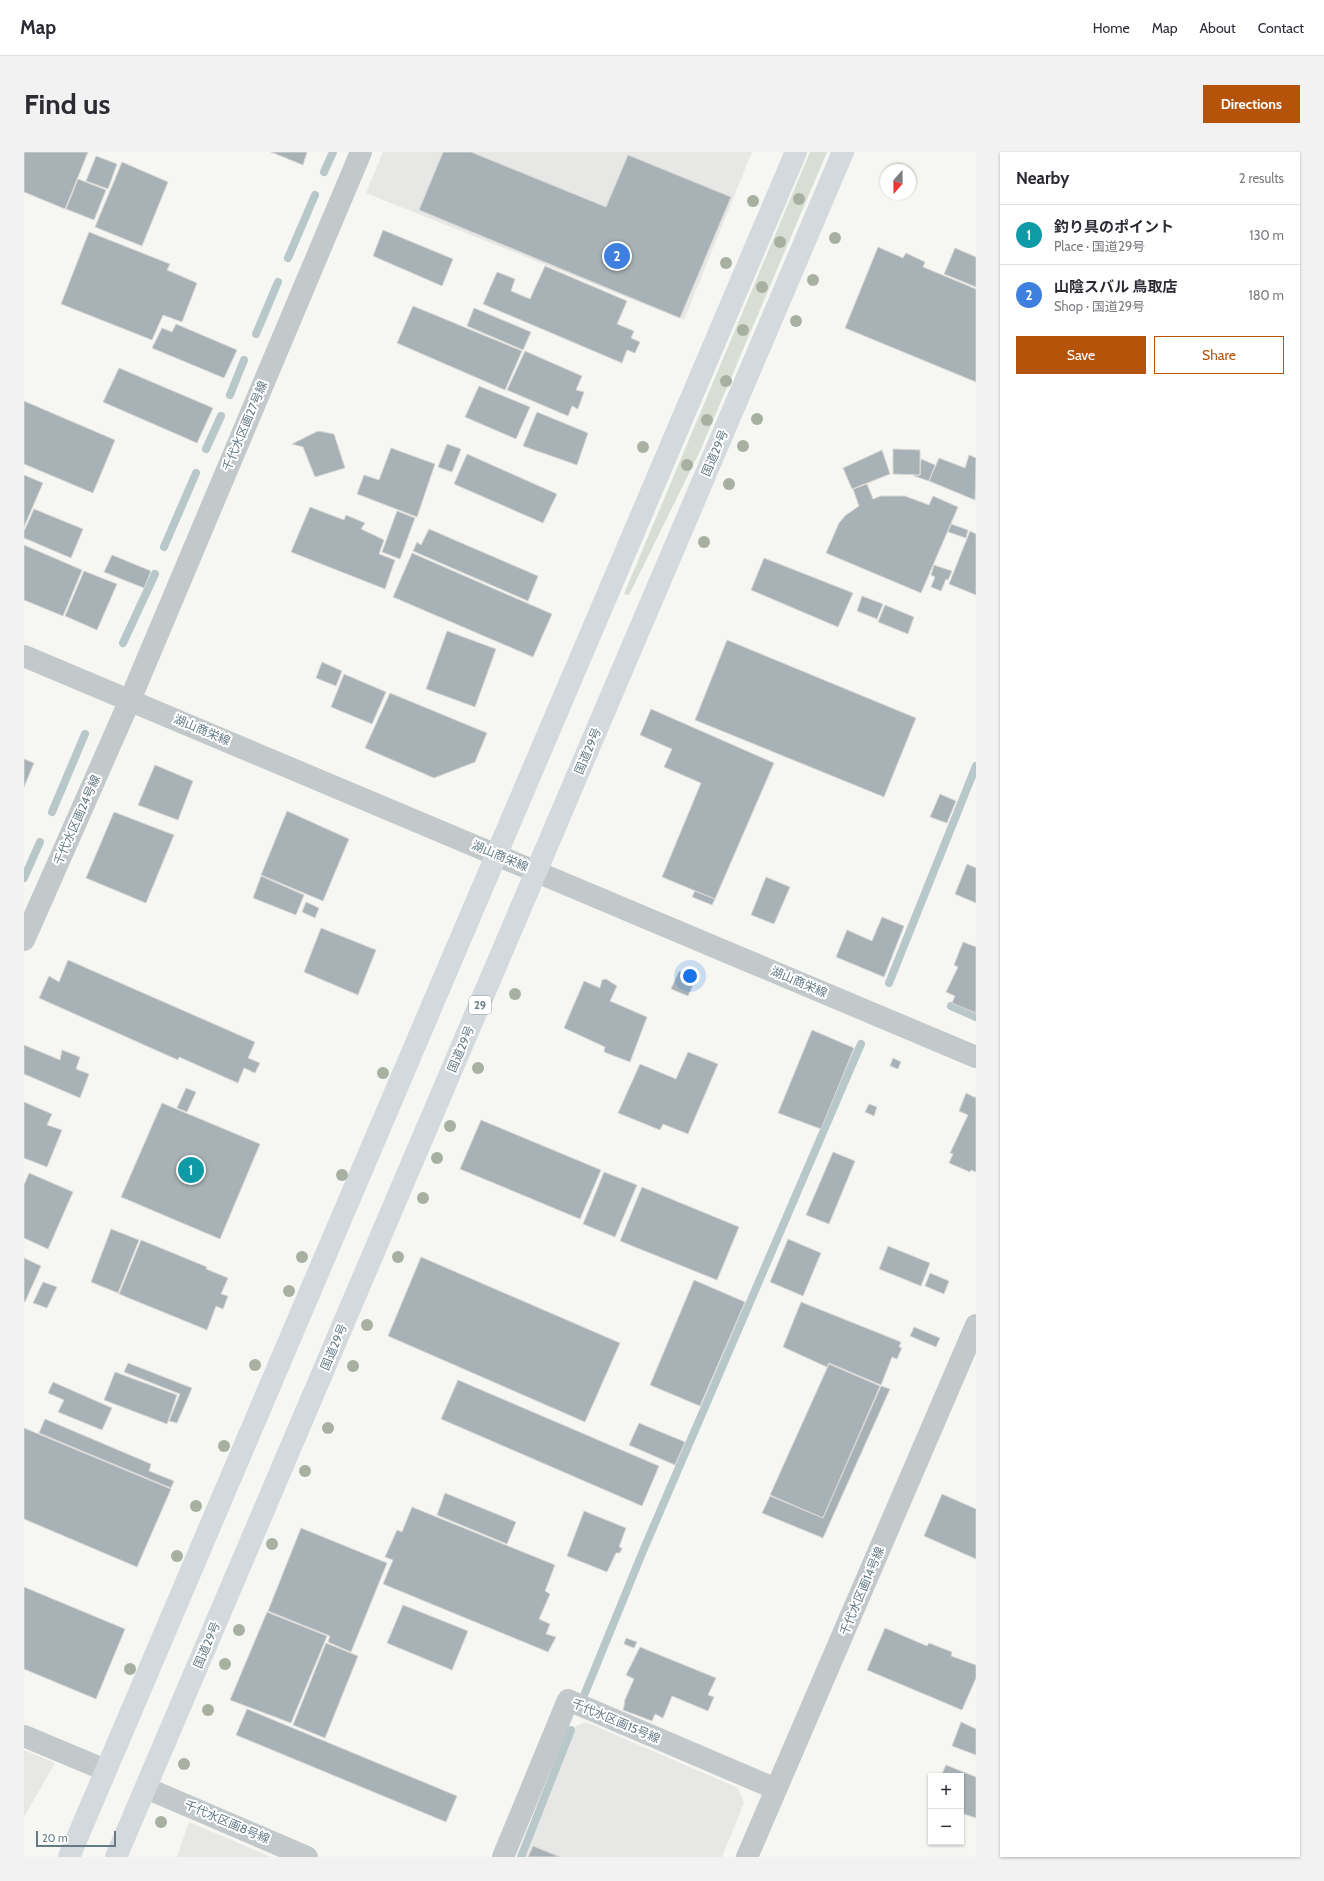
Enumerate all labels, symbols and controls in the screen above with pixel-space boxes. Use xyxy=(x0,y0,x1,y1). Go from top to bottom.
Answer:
text: Map xyxy=(20,16,56,39)
text: Home xyxy=(1093,19,1130,37)
text: Map xyxy=(1152,19,1177,37)
text: About xyxy=(1199,19,1236,37)
text: Contact xyxy=(1258,19,1304,37)
button: Directions xyxy=(1203,85,1300,123)
text: Find us xyxy=(24,87,110,121)
north arrow xyxy=(880,164,916,200)
text: Nearby xyxy=(1016,168,1069,188)
text: 2 results xyxy=(1239,170,1284,186)
text: 釣り具のポイント xyxy=(1054,218,1174,236)
text: 1 xyxy=(1027,227,1031,243)
text: 130 m xyxy=(1249,227,1284,243)
text: Place · 国道29号 xyxy=(1054,238,1145,254)
pin: 2 xyxy=(604,241,630,271)
text: 山陰スバル 鳥取店 xyxy=(1054,278,1177,296)
text: 2 xyxy=(1026,287,1032,303)
text: 180 m xyxy=(1248,287,1284,303)
text: Shop · 国道29号 xyxy=(1054,298,1145,314)
button: Save xyxy=(1016,336,1146,374)
button: Share xyxy=(1154,336,1284,374)
street label: 千代水区画27号線 xyxy=(219,379,270,473)
street label: 国道29号 xyxy=(698,427,731,478)
street label: 湖山商栄線 xyxy=(172,711,233,748)
street label: 国道29号 xyxy=(571,725,604,776)
street label: 千代水区画24号線 xyxy=(50,772,103,867)
street label: 湖山商栄線 xyxy=(470,837,531,874)
street label: 湖山商栄線 xyxy=(769,963,830,1000)
your location xyxy=(680,966,700,986)
road number: 29 xyxy=(469,996,491,1014)
street label: 国道29号 xyxy=(444,1023,477,1074)
pin: 1 xyxy=(178,1155,204,1185)
street label: 国道29号 xyxy=(317,1321,350,1372)
street label: 千代水区画14号線 xyxy=(836,1544,887,1637)
street label: 国道29号 xyxy=(190,1619,223,1670)
street label: 千代水区画15号線 xyxy=(570,1695,663,1746)
map controls xyxy=(928,1773,964,1845)
button: + xyxy=(928,1773,964,1809)
street label: 千代水区画8号線 xyxy=(182,1797,272,1846)
button: − xyxy=(928,1809,964,1845)
scale bar xyxy=(36,1829,116,1848)
text: 20 m xyxy=(42,1831,68,1845)

